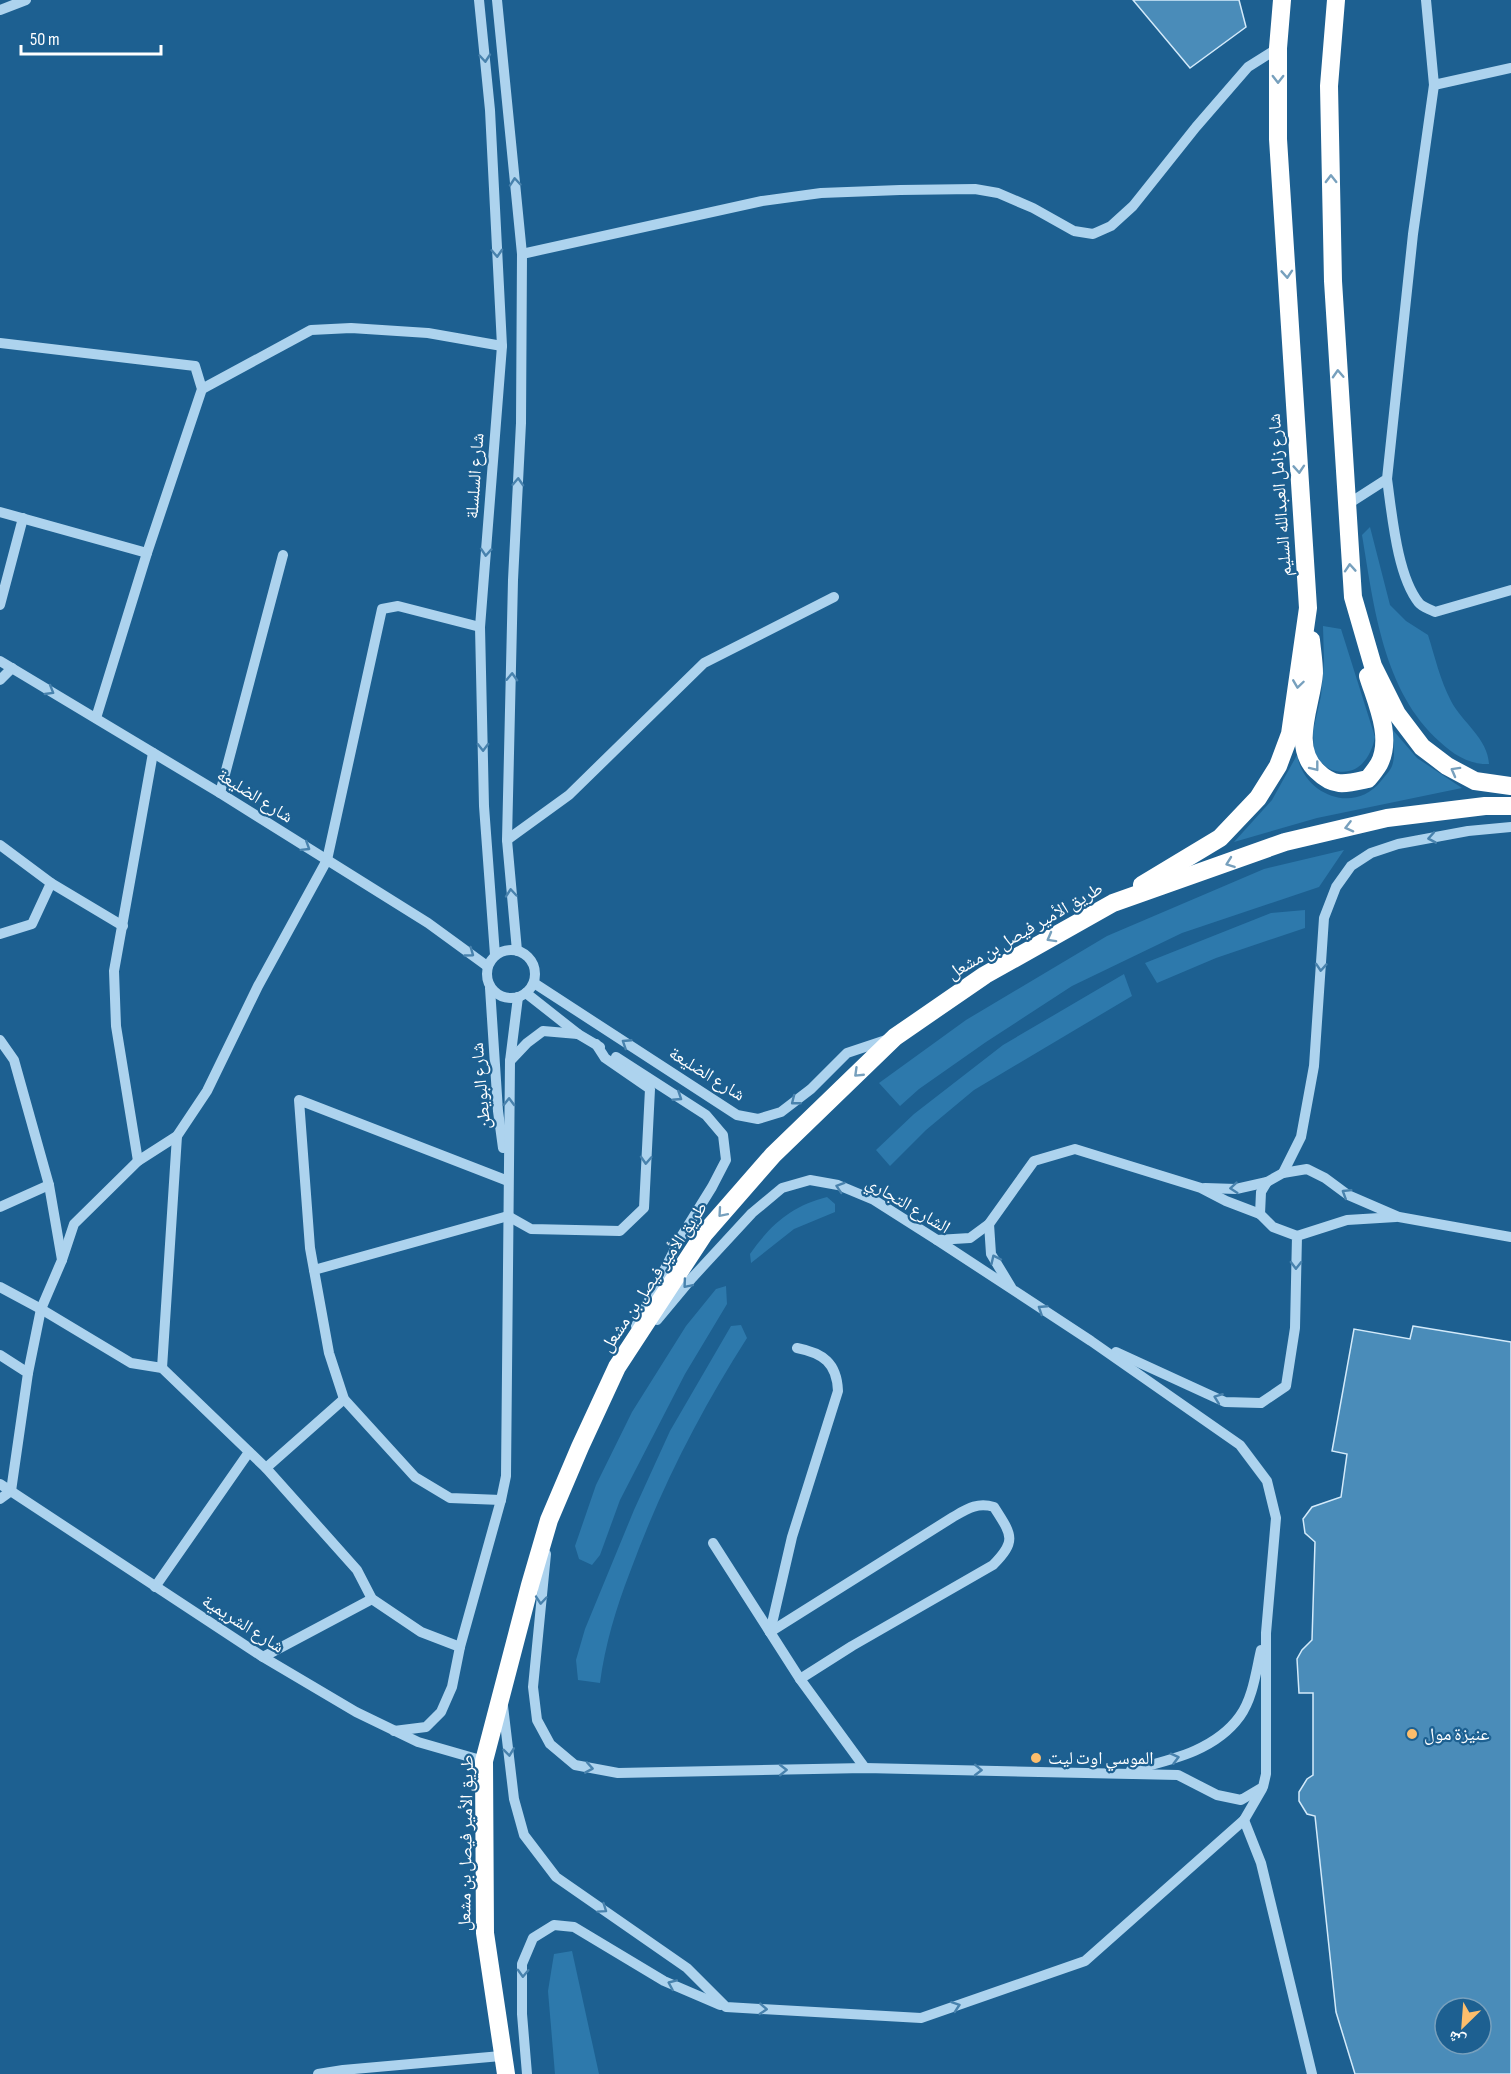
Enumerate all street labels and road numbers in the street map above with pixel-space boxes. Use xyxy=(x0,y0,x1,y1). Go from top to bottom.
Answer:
street label: شارع زامل العبدالله السليم xyxy=(1264,413,1297,577)
street label: شارع السلسلة xyxy=(462,432,488,520)
street label: شارع الضليعة xyxy=(213,764,297,828)
street label: طريق الأمير فيصل بن مشعل xyxy=(943,878,1107,984)
street label: شارع البويطن xyxy=(467,1042,495,1130)
street label: شارع الضليعة xyxy=(665,1042,749,1106)
street label: الشارع التجاري xyxy=(860,1172,954,1241)
street label: طريق الأمير فيصل بن مشعل xyxy=(596,1198,712,1356)
street label: شارع الشريمية xyxy=(198,1591,288,1657)
street label: طريق الأمير فيصل بن مشعل xyxy=(454,1755,478,1931)

